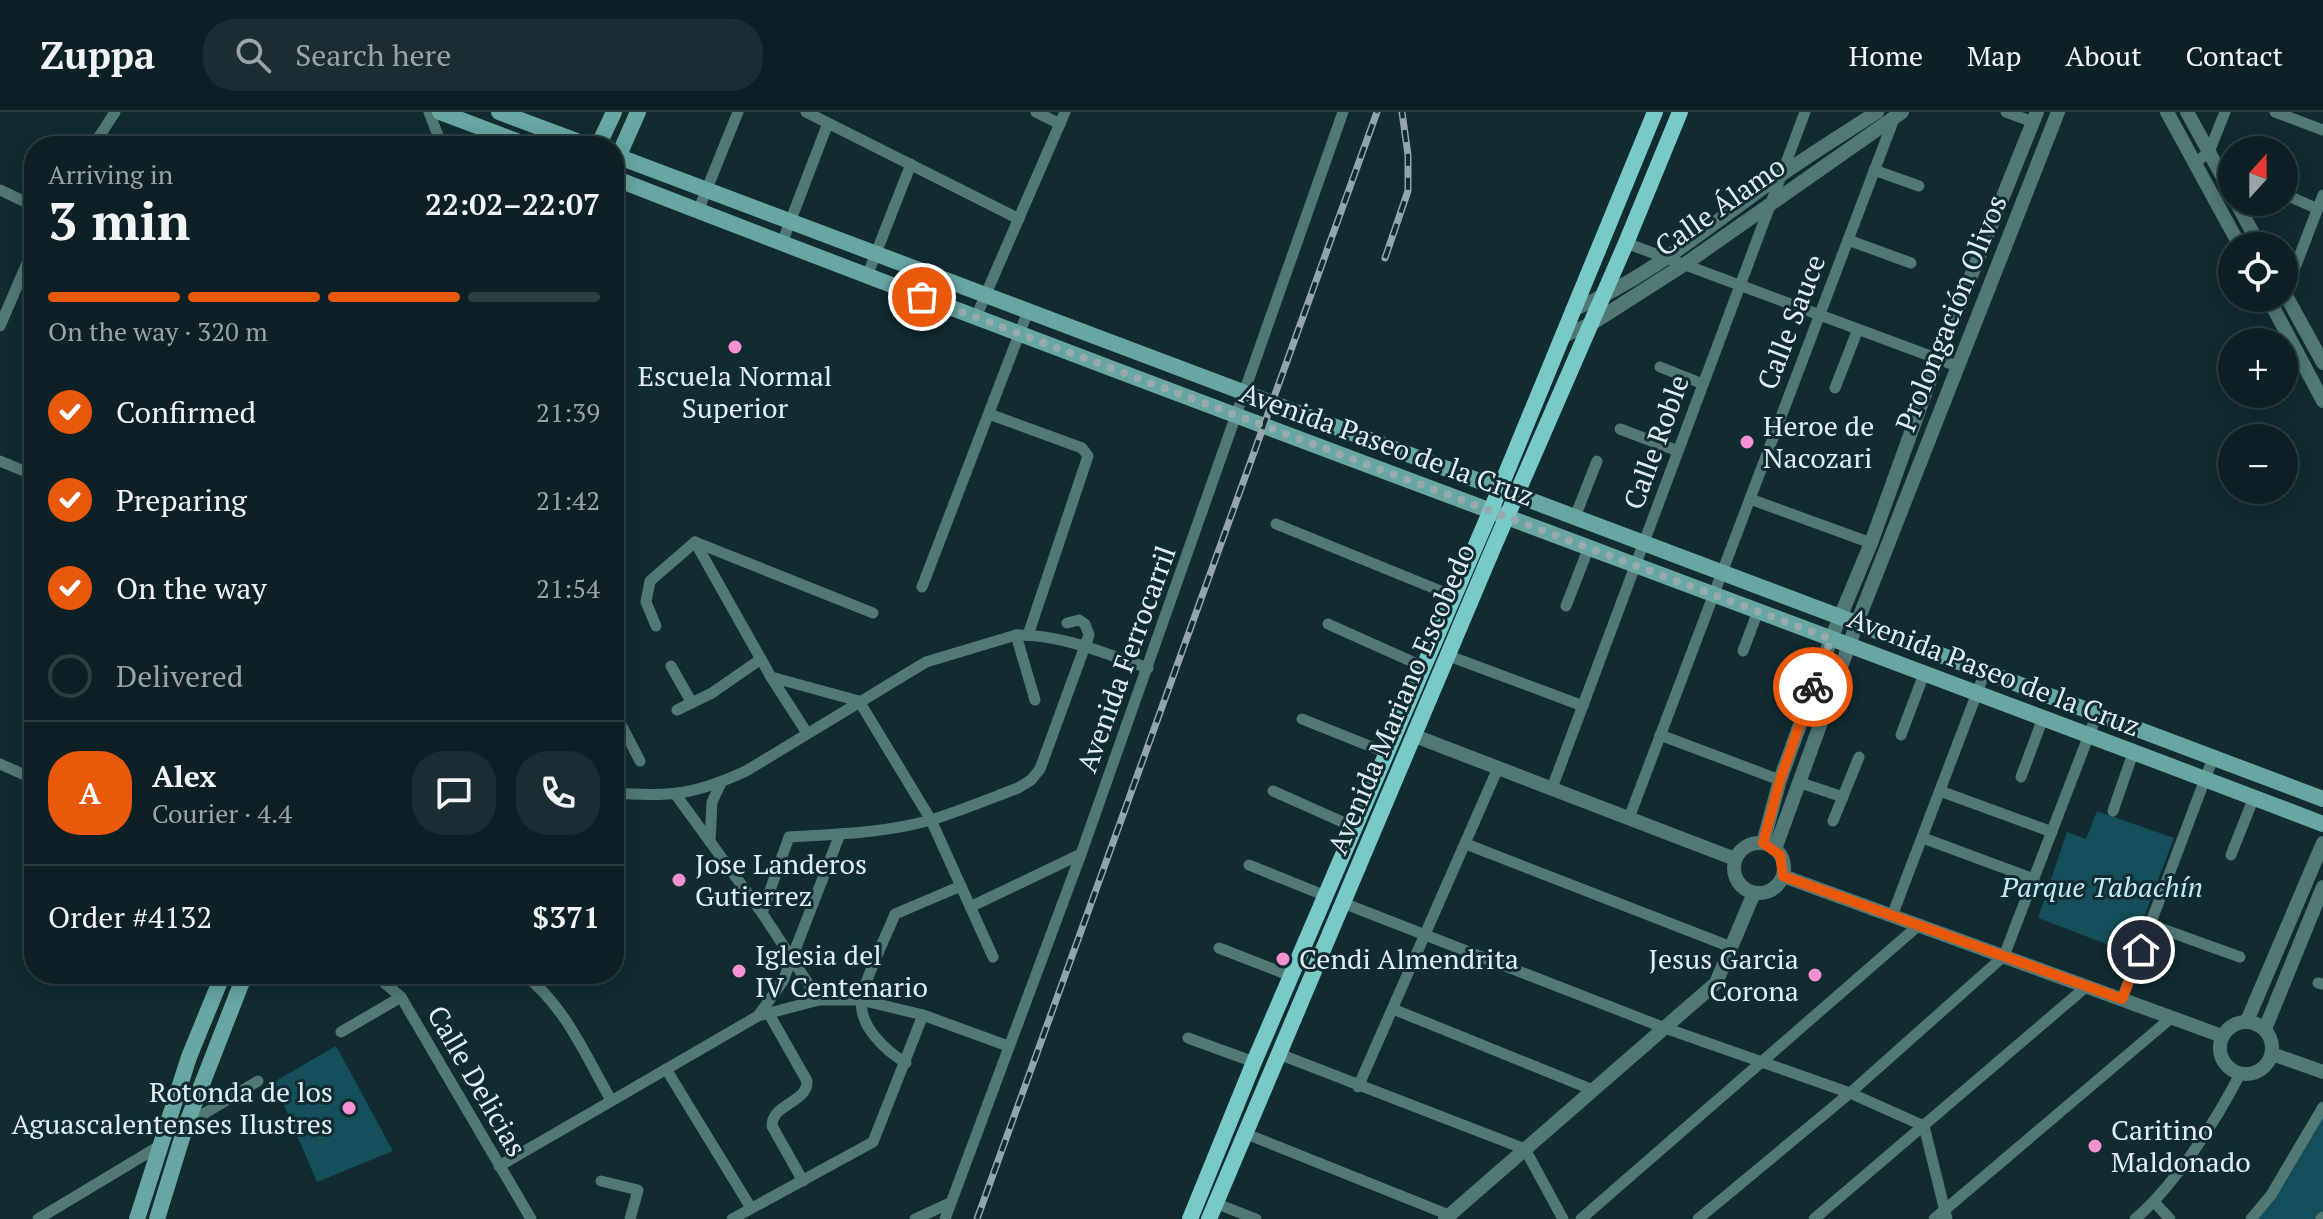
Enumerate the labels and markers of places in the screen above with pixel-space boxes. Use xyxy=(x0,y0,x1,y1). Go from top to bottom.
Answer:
pin xyxy=(888,263,956,331)
marker: Escuela Normal Superior xyxy=(726,338,744,356)
place label: Escuela Normal Superior xyxy=(638,357,832,426)
place label: Heroe de Nacozari xyxy=(1763,407,1874,476)
marker: Heroe de Nacozari xyxy=(1738,433,1756,451)
place label: Jose Landeros Gutierrez xyxy=(695,845,867,914)
marker: Jose Landeros Gutierrez xyxy=(670,871,688,889)
pin xyxy=(2107,916,2175,984)
place label: Iglesia del IV Centenario xyxy=(755,936,928,1005)
place label: Cendi Almendrita xyxy=(1299,940,1519,977)
place label: Jesus Garcia Corona xyxy=(1648,940,1799,1009)
marker: Cendi Almendrita xyxy=(1274,950,1292,968)
marker: Iglesia del IV Centenario xyxy=(730,962,748,980)
marker: Jesus Garcia Corona xyxy=(1806,966,1824,984)
place label: Rotonda de los Aguascalentenses Ilustres xyxy=(11,1073,333,1142)
marker: Rotonda de los Aguascalentenses Ilustres xyxy=(340,1099,358,1117)
place label: Caritino Maldonado xyxy=(2111,1111,2251,1180)
marker: Caritino Maldonado xyxy=(2086,1137,2104,1155)

